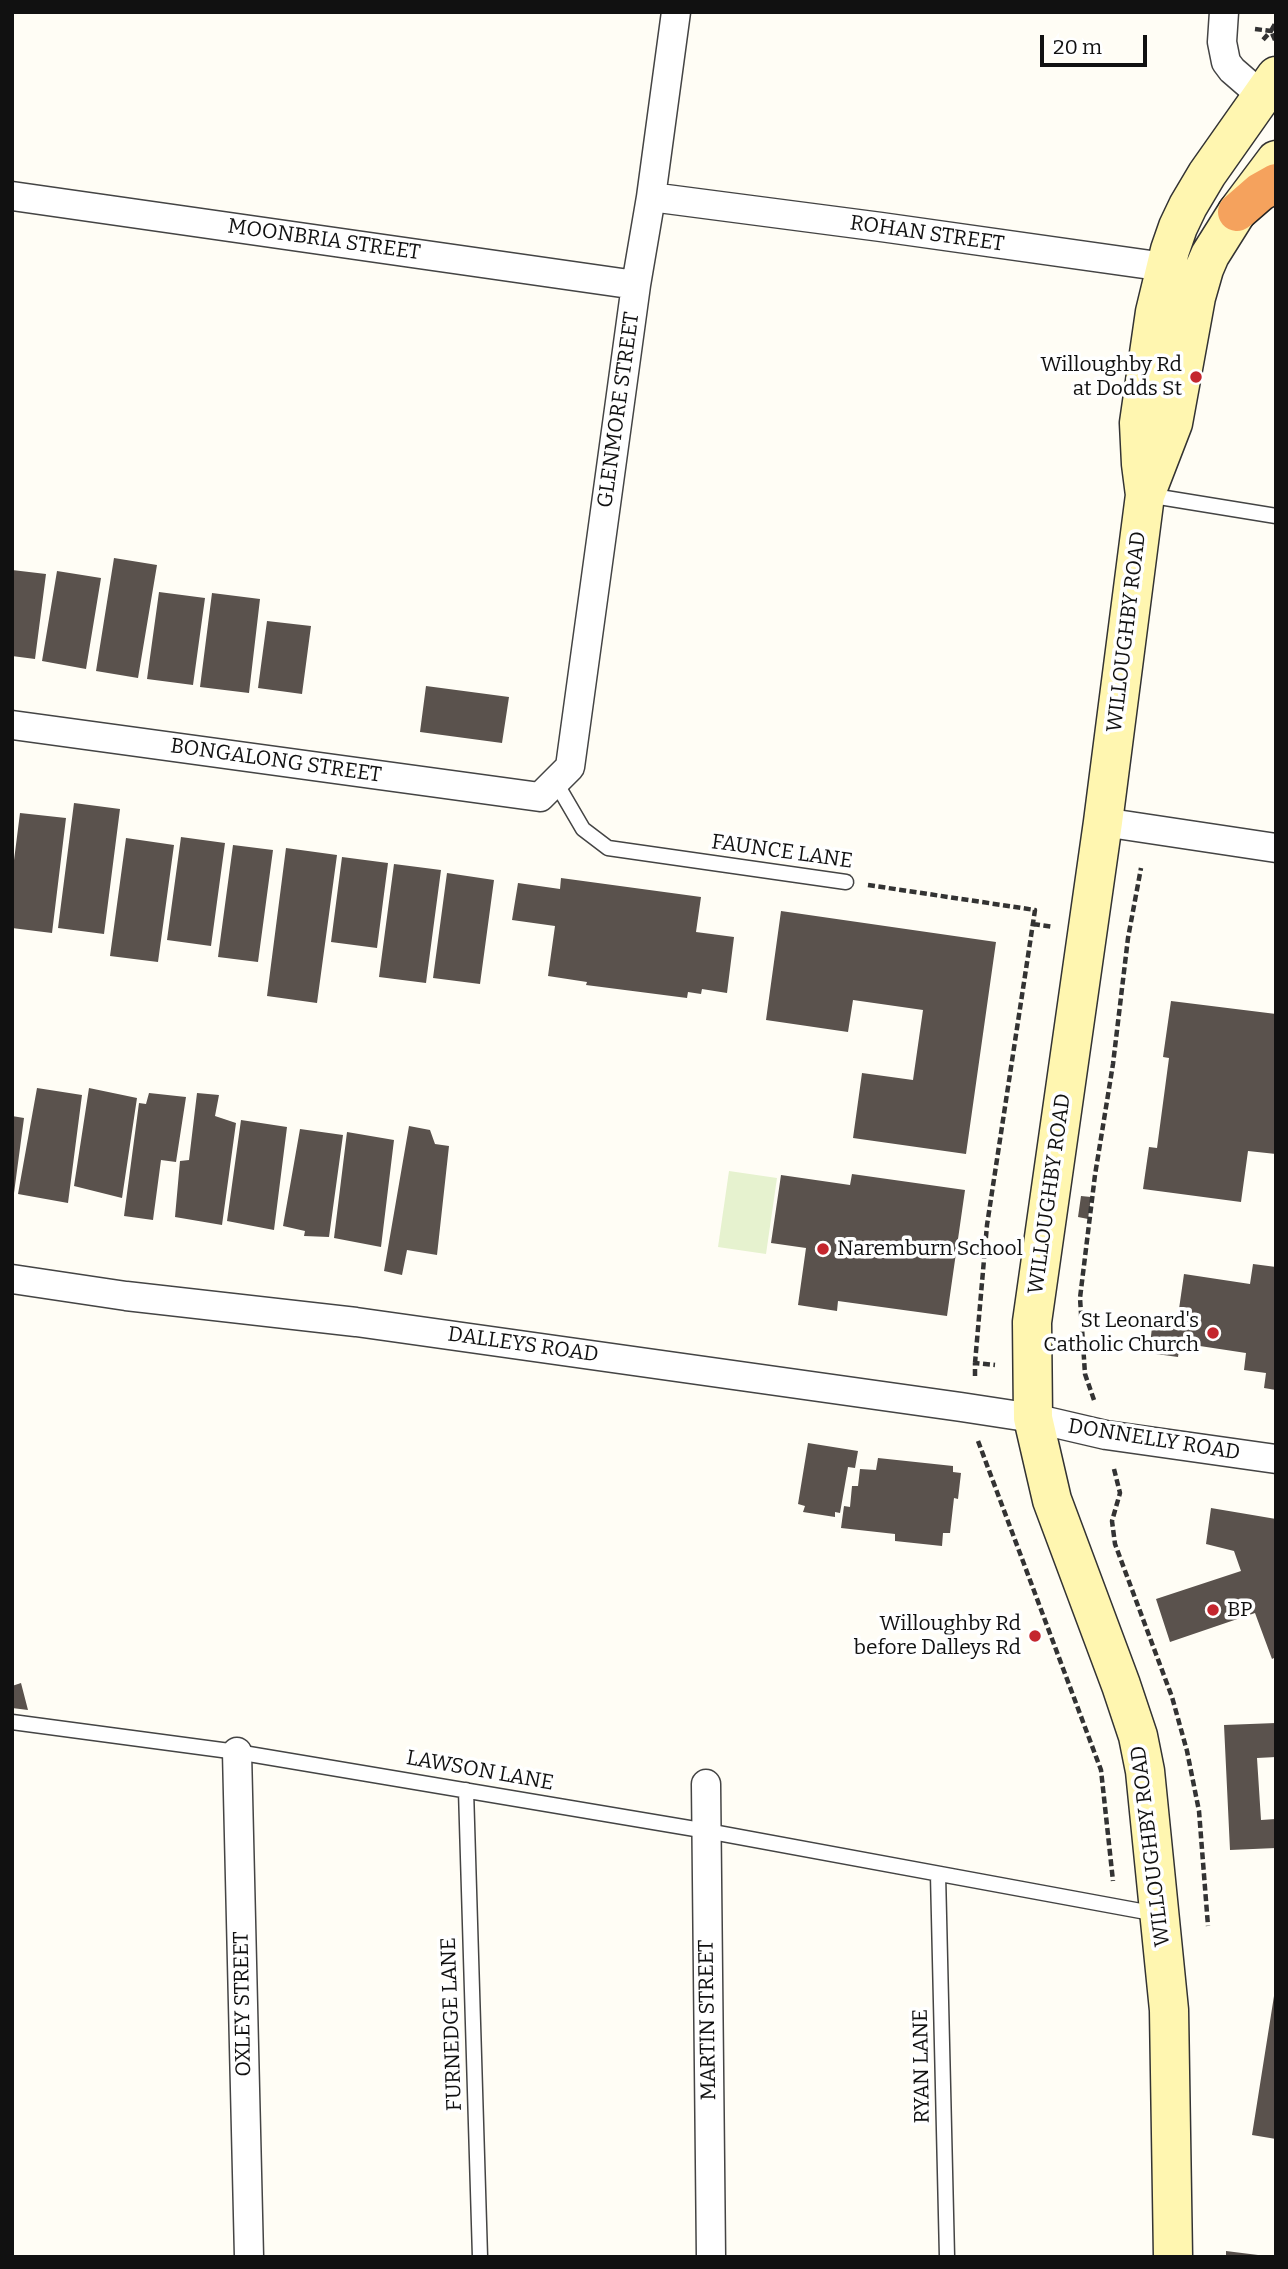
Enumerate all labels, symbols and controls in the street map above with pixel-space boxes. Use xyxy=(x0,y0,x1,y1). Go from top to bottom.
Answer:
scale bar xyxy=(1043,21,1150,65)
text: 20 m xyxy=(1053,34,1102,60)
street label: ROHAN STREET xyxy=(848,211,1006,257)
street label: MOONBRIA STREET xyxy=(226,214,422,266)
street label: GLENMORE STREET xyxy=(593,311,645,509)
place label: Willoughby Rd at Dodds St xyxy=(1041,352,1182,402)
marker: Willoughby Rd at Dodds St xyxy=(1188,369,1204,385)
street label: WILLOUGHBY ROAD xyxy=(1102,530,1152,734)
street label: BONGALONG STREET xyxy=(169,734,383,788)
street label: FAUNCE LANE xyxy=(710,830,854,874)
street label: WILLOUGHBY ROAD xyxy=(1023,1092,1077,1296)
place label: Naremburn School xyxy=(837,1236,1023,1262)
marker: Naremburn School xyxy=(815,1241,831,1257)
place label: St Leonard's Catholic Church xyxy=(1043,1308,1199,1358)
street label: DALLEYS ROAD xyxy=(446,1322,600,1368)
marker: St Leonard's Catholic Church xyxy=(1205,1325,1221,1341)
street label: DONNELLY ROAD xyxy=(1066,1414,1242,1466)
place label: BP xyxy=(1227,1597,1252,1623)
marker: BP xyxy=(1205,1602,1221,1618)
place label: Willoughby Rd before Dalleys Rd xyxy=(854,1611,1021,1661)
marker: Willoughby Rd before Dalleys Rd xyxy=(1027,1628,1043,1644)
street label: WILLOUGHBY ROAD xyxy=(1126,1744,1176,1948)
street label: LAWSON LANE xyxy=(404,1746,556,1796)
street label: OXLEY STREET xyxy=(229,1931,257,2077)
street label: FURNEDGE LANE xyxy=(436,1937,468,2111)
street label: MARTIN STREET xyxy=(694,1939,722,2101)
street label: RYAN LANE xyxy=(908,2009,936,2123)

